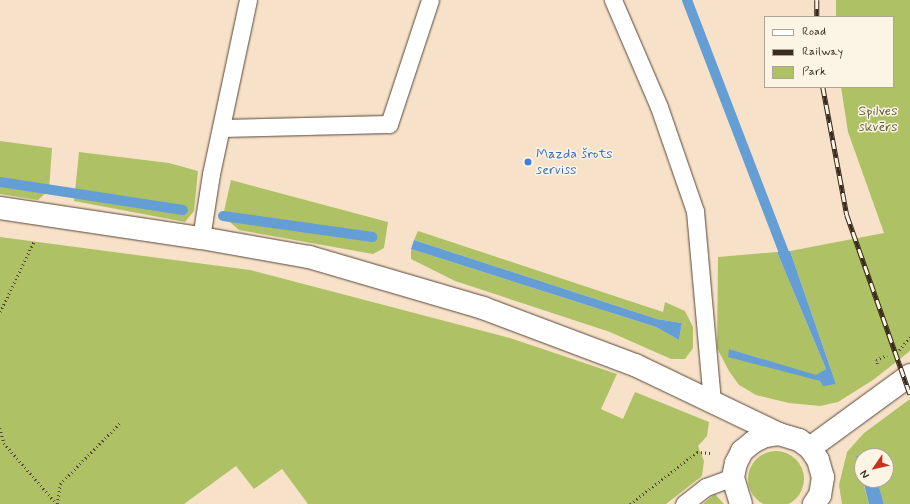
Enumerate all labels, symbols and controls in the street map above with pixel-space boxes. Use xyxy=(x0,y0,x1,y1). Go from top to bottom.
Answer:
legend xyxy=(764,16,894,88)
text: Road xyxy=(802,24,826,40)
text: Railway xyxy=(802,44,843,60)
text: Park xyxy=(802,64,826,80)
park label: Spilves skvērs xyxy=(859,103,897,136)
place label: Mazda šrots serviss xyxy=(536,146,613,178)
marker: Mazda šrots serviss xyxy=(523,157,533,167)
north arrow xyxy=(854,448,894,488)
text: N xyxy=(857,467,873,481)

